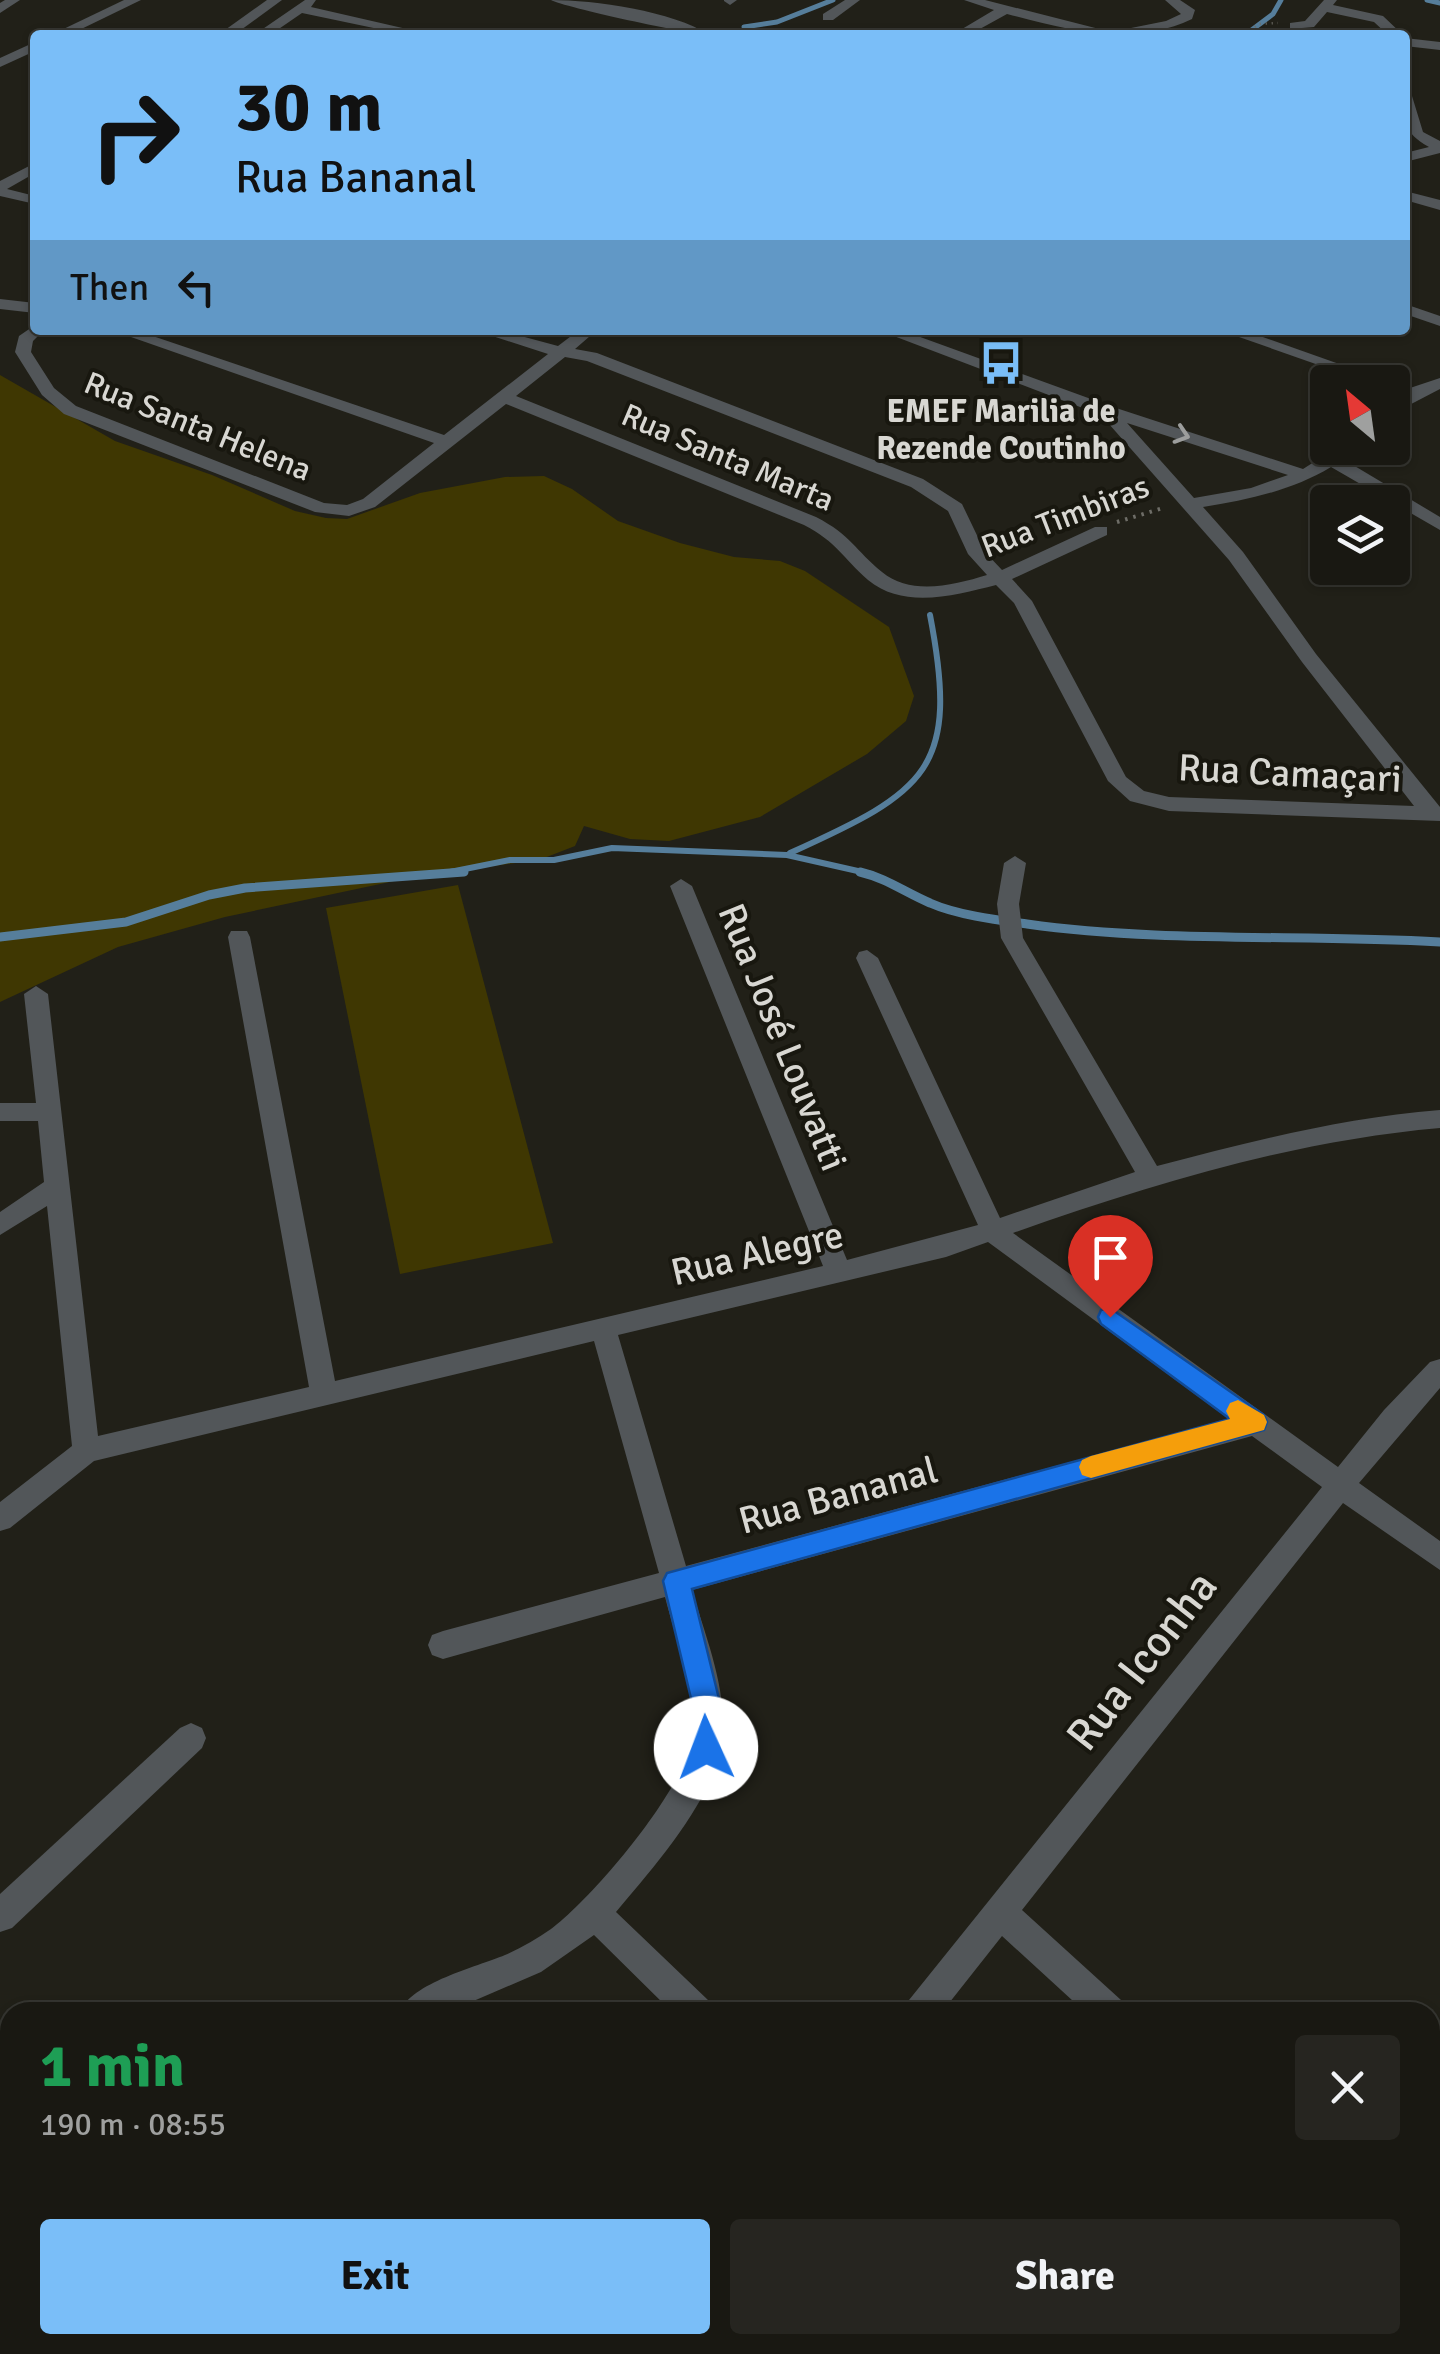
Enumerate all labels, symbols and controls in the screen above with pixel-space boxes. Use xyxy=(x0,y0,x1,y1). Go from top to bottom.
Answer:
text: 30 m xyxy=(235,64,383,150)
icon: right xyxy=(70,70,200,200)
text: Rua Bananal xyxy=(235,150,476,205)
icon: left xyxy=(169,260,224,315)
text: Then xyxy=(70,264,149,311)
bus stop icon: EMEF Marilia de Rezende Coutinho xyxy=(977,339,1025,387)
street label: Rua Santa Helena xyxy=(79,363,317,490)
north arrow xyxy=(1310,365,1410,465)
map controls xyxy=(1310,365,1410,585)
place label: EMEF Marilia de Rezende Coutinho xyxy=(876,392,1126,468)
street label: Rua Santa Marta xyxy=(616,395,840,520)
one-way arrow xyxy=(1172,423,1189,444)
street label: Rua Timbiras xyxy=(976,467,1155,566)
button: layers xyxy=(1310,485,1410,585)
street label: Rua Camaçari xyxy=(1177,744,1403,803)
street label: Rua José Louvatti xyxy=(708,897,857,1178)
street label: Rua Alegre xyxy=(666,1211,848,1296)
pin xyxy=(1068,1215,1153,1318)
icon: arrive xyxy=(1083,1230,1138,1285)
street label: Rua Bananal xyxy=(734,1446,943,1545)
street label: Rua Iconha xyxy=(1055,1560,1229,1762)
position arrow xyxy=(654,1696,758,1800)
text: 1 min xyxy=(40,2030,185,2104)
button: close xyxy=(1295,2035,1400,2140)
text: 190 m · 08:55 xyxy=(40,2105,226,2144)
button: Exit xyxy=(40,2219,710,2334)
button: Share xyxy=(730,2219,1400,2334)

